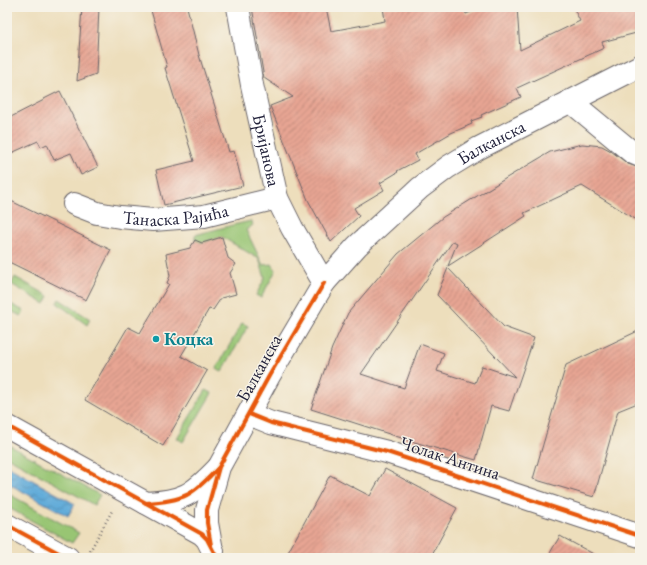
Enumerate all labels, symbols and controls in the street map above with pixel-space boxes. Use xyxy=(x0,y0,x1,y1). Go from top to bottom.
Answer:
street label: Бријанова xyxy=(248,112,286,189)
street label: Балканска xyxy=(453,114,530,170)
street label: Танаска Рајића xyxy=(122,198,232,231)
place label: Коцка xyxy=(164,327,214,350)
street label: Балканска xyxy=(231,329,287,406)
marker: Коцка xyxy=(151,334,161,344)
street label: Чолак Антина xyxy=(397,431,504,485)

